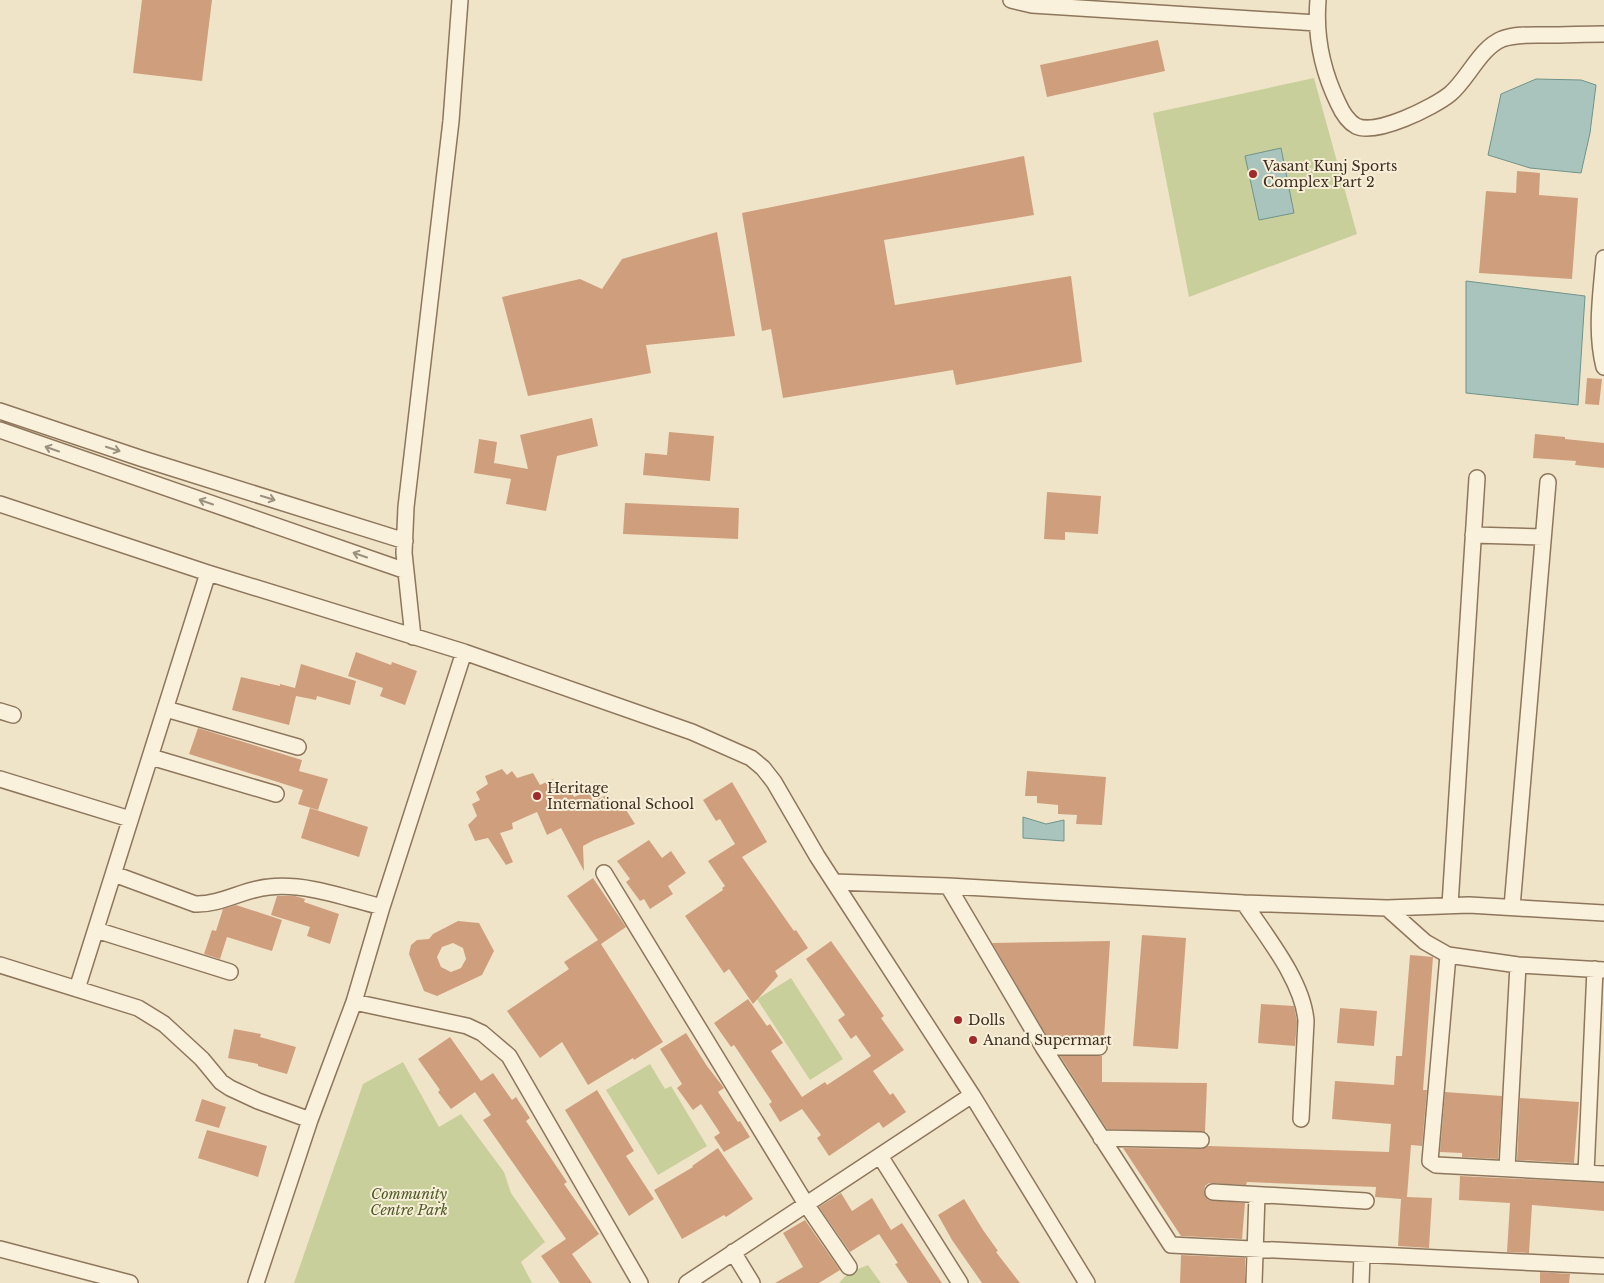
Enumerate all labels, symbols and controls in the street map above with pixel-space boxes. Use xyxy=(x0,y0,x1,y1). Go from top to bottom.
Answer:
place label: Vasant Kunj Sports Complex Part 2 xyxy=(1262,157,1397,191)
marker: Vasant Kunj Sports Complex Part 2 xyxy=(1247,168,1259,180)
one-way arrow xyxy=(45,444,61,453)
one-way arrow xyxy=(104,444,120,454)
one-way arrow xyxy=(259,494,275,503)
one-way arrow xyxy=(199,497,214,506)
one-way arrow xyxy=(352,550,368,559)
place label: Heritage International School xyxy=(547,779,695,813)
marker: Heritage International School xyxy=(531,790,543,802)
place label: Dolls xyxy=(968,1011,1005,1029)
marker: Dolls xyxy=(952,1014,964,1026)
place label: Anand Supermart xyxy=(982,1031,1112,1049)
marker: Anand Supermart xyxy=(967,1034,979,1046)
park label: Community Centre Park xyxy=(370,1185,448,1219)

